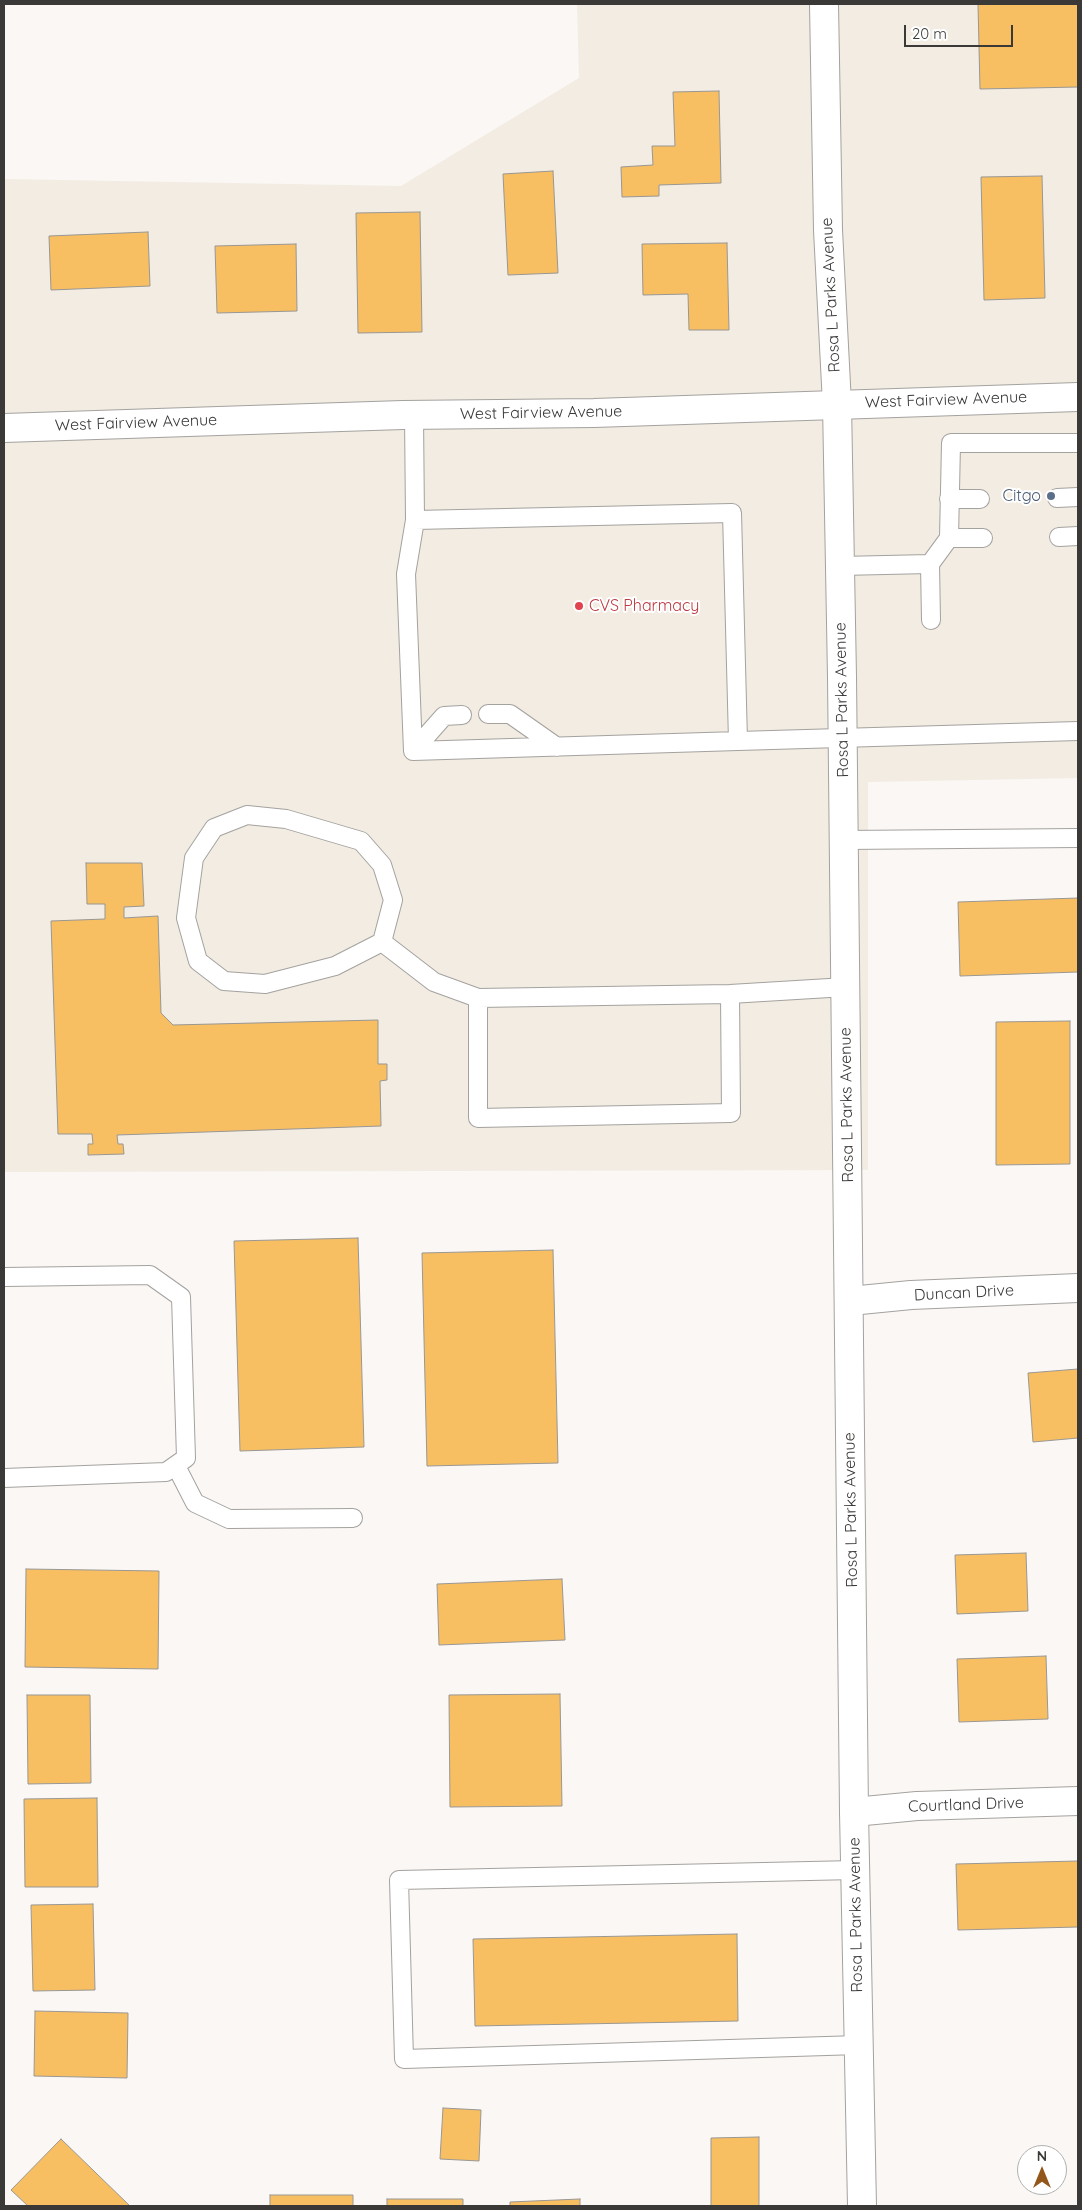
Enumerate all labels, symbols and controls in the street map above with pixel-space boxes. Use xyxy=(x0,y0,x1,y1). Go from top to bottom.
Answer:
scale bar xyxy=(907,15,1016,47)
text: 20 m xyxy=(912,24,947,43)
street label: Rosa L Parks Avenue xyxy=(817,217,845,373)
street label: West Fairview Avenue xyxy=(865,388,1027,412)
street label: West Fairview Avenue xyxy=(460,402,622,424)
street label: West Fairview Avenue xyxy=(55,411,217,435)
place label: Citgo xyxy=(1002,486,1041,506)
marker: Citgo xyxy=(1045,490,1057,502)
place label: CVS Pharmacy xyxy=(589,596,699,616)
marker: CVS Pharmacy xyxy=(573,600,585,612)
street label: Rosa L Parks Avenue xyxy=(831,622,853,778)
street label: Rosa L Parks Avenue xyxy=(836,1027,858,1183)
street label: Duncan Drive xyxy=(914,1281,1014,1305)
street label: Rosa L Parks Avenue xyxy=(840,1432,862,1588)
street label: Courtland Drive xyxy=(908,1793,1024,1817)
street label: Rosa L Parks Avenue xyxy=(845,1837,867,1993)
north arrow xyxy=(1017,2145,1067,2195)
text: N xyxy=(1037,2147,1047,2165)

